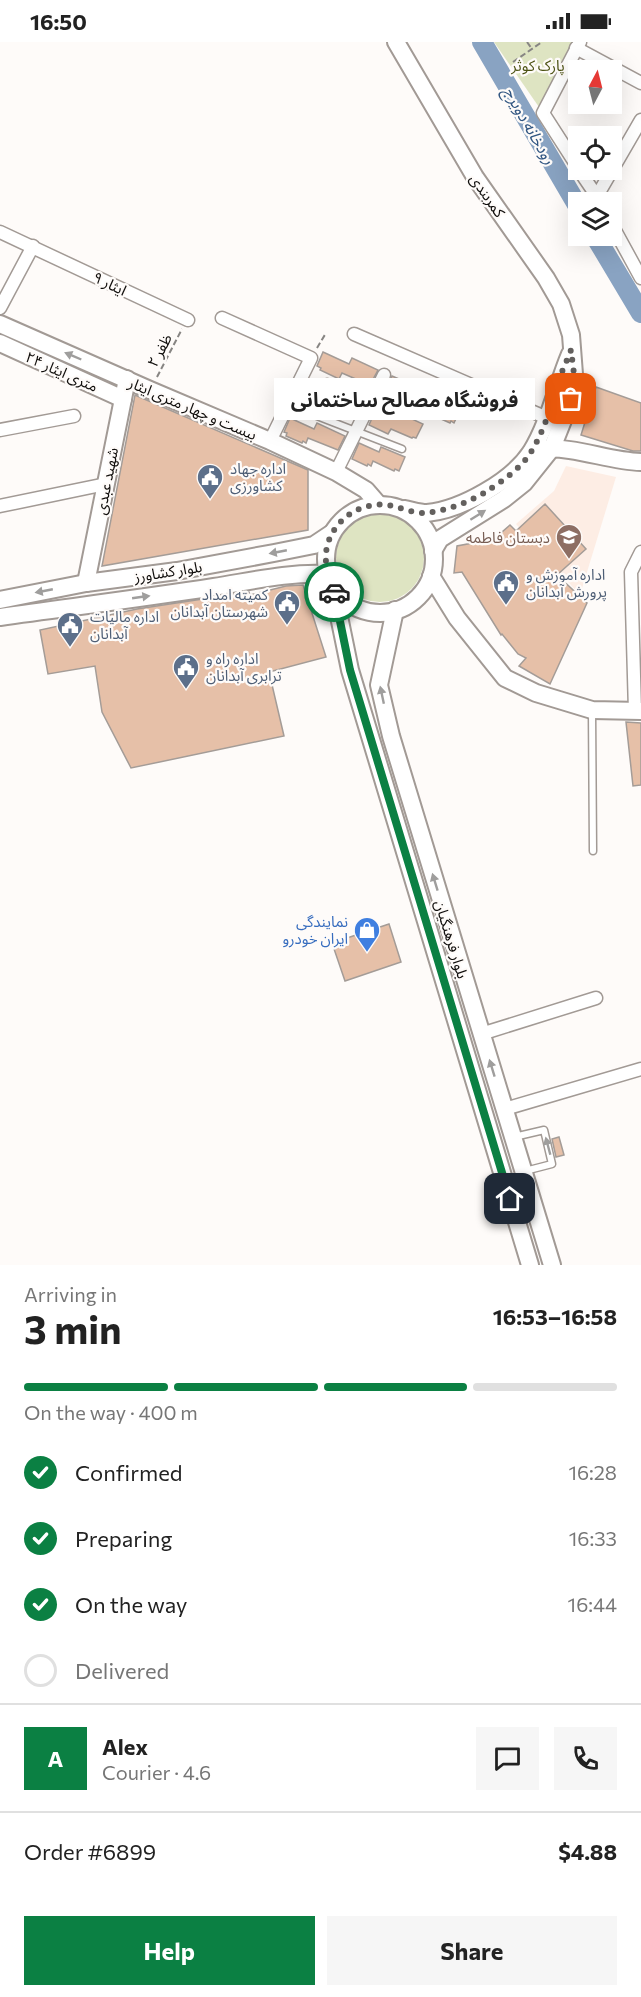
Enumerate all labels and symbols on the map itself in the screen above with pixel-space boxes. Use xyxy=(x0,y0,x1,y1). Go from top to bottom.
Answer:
park label: پارک کوثر xyxy=(510,56,565,76)
north arrow xyxy=(568,60,622,114)
water label: رودخانه دویرج xyxy=(496,82,560,169)
street label: کمربندی xyxy=(466,170,510,221)
street label: ایثار ۹ xyxy=(90,267,130,300)
street label: ظفر ۲ xyxy=(143,330,176,370)
street label: ۲۴ متری ایثار xyxy=(23,347,101,396)
one-way arrow xyxy=(65,351,82,360)
street label: بیست و چهار متری ایثار xyxy=(124,372,260,445)
pin xyxy=(545,373,596,424)
callout: فروشگاه مصالح ساختمانی xyxy=(274,378,535,420)
street label: شهید عبدی xyxy=(91,446,122,516)
place label: اداره جهاد کشاورزی xyxy=(230,459,286,495)
public building icon: اداره جهاد کشاورزی xyxy=(195,462,225,500)
one-way arrow xyxy=(470,510,486,521)
school or university icon: دبستان فاطمه xyxy=(554,522,584,560)
place label: دبستان فاطمه xyxy=(466,528,550,547)
one-way arrow xyxy=(268,548,287,557)
street label: بلوار کشاورز xyxy=(132,557,203,586)
courier xyxy=(304,562,364,622)
place label: اداره آموزش و پرورش آبدانان xyxy=(526,565,607,602)
public building icon: اداره آموزش و پرورش آبدانان xyxy=(491,568,521,606)
place label: کمیته امداد شهرستان آبدانان xyxy=(170,585,269,621)
one-way arrow xyxy=(35,587,54,596)
public building icon: کمیته امداد شهرستان آبدانان xyxy=(272,588,302,626)
one-way arrow xyxy=(132,592,151,601)
place label: اداره مالیات آبدانان xyxy=(90,607,159,643)
public building icon: اداره مالیات آبدانان xyxy=(55,610,85,648)
place label: اداره راه و ترابری آبدانان xyxy=(206,649,282,685)
public building icon: اداره راه و ترابری آبدانان xyxy=(171,652,201,690)
one-way arrow xyxy=(376,685,386,704)
one-way arrow xyxy=(430,873,439,891)
street label: بلوار فرهنگیان xyxy=(431,898,472,981)
place label: نمایندگی ایران خودرو xyxy=(282,912,348,948)
shop icon: نمایندگی ایران خودرو xyxy=(352,915,382,953)
one-way arrow xyxy=(487,1059,496,1077)
one-way arrow xyxy=(542,1137,552,1155)
pin xyxy=(484,1173,535,1224)

